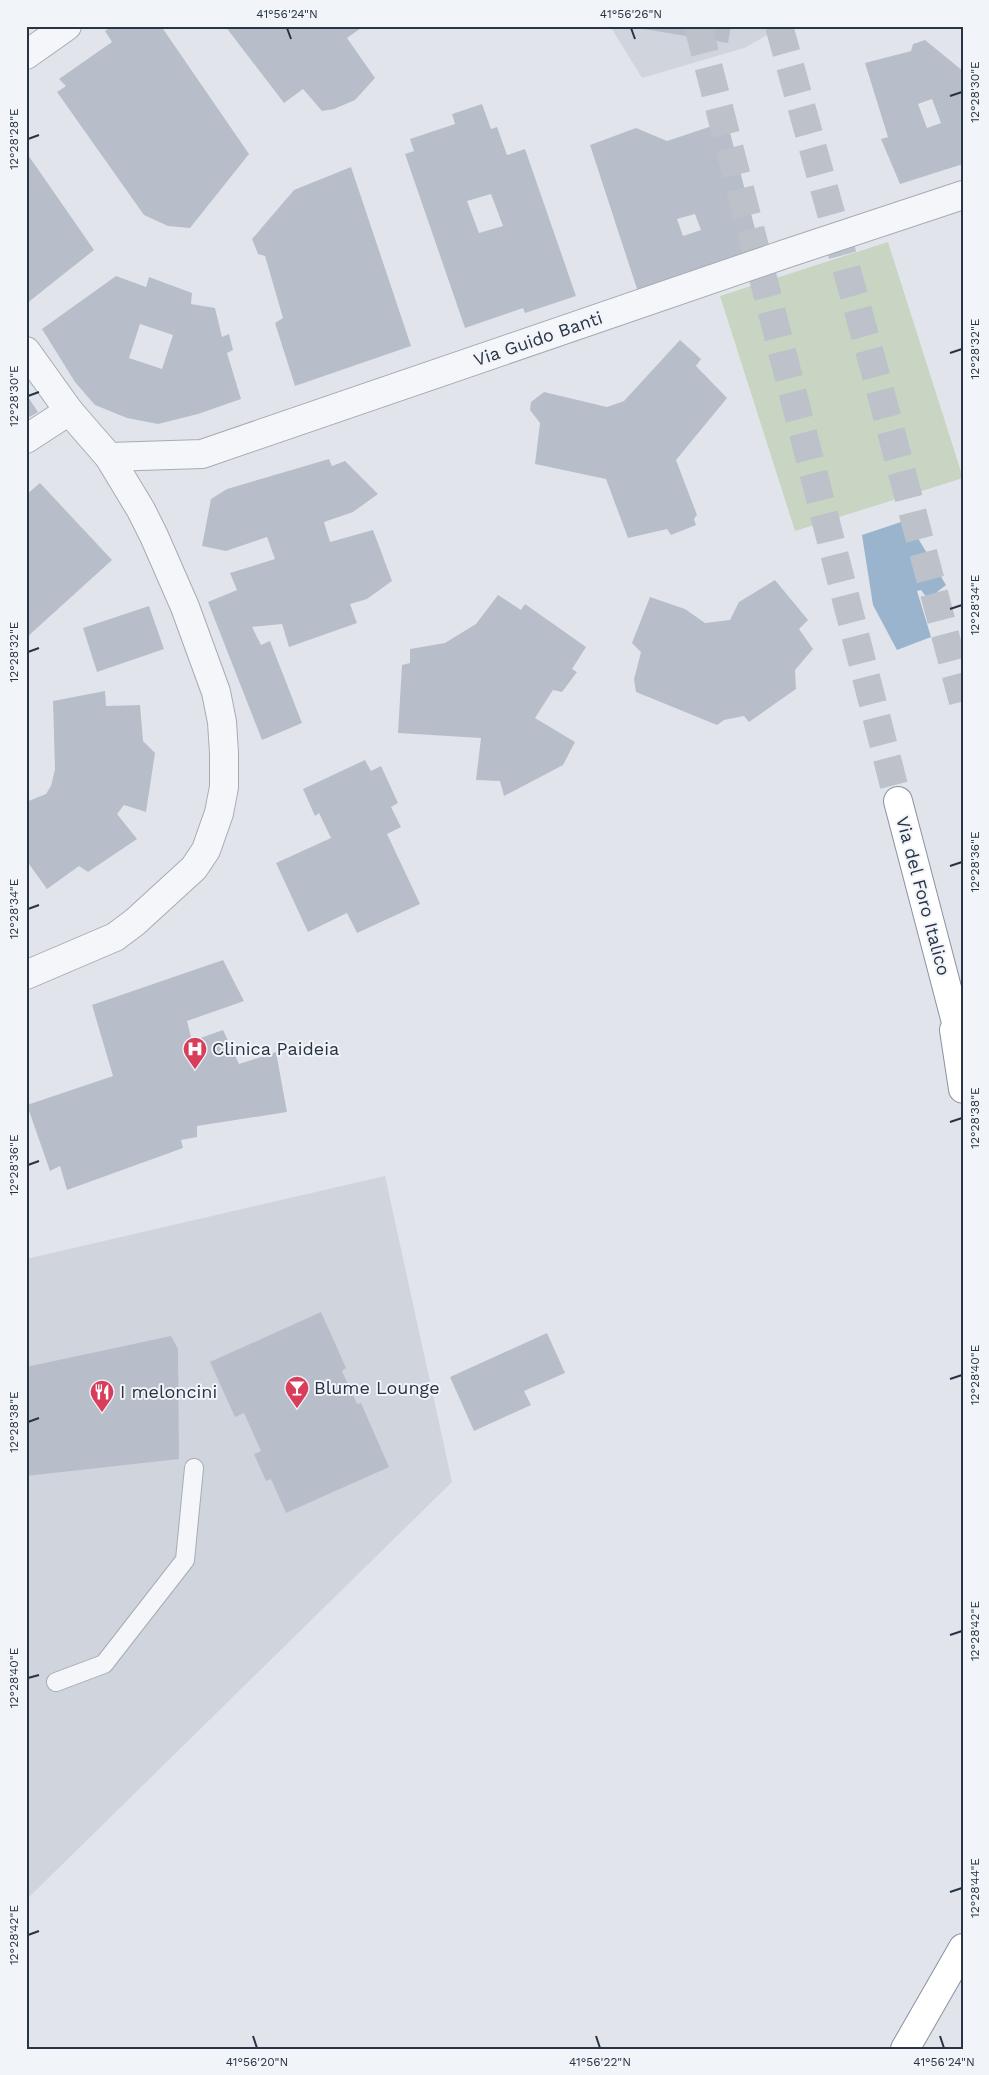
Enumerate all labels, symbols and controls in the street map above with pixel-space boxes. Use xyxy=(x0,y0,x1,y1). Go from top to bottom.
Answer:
text: 41°56'24"N xyxy=(256,7,318,21)
text: 41°56'26"N xyxy=(600,7,662,21)
text: 12°28'30"E xyxy=(968,61,982,123)
text: 12°28'28"E xyxy=(7,108,21,170)
street label: Via Guido Banti xyxy=(471,307,605,370)
text: 12°28'32"E xyxy=(968,318,982,379)
text: 12°28'30"E xyxy=(7,365,21,427)
text: 12°28'34"E xyxy=(968,574,982,635)
text: 12°28'32"E xyxy=(7,621,21,682)
street label: Via del Foro Italico xyxy=(892,814,955,978)
text: 12°28'36"E xyxy=(968,831,982,893)
text: 12°28'34"E xyxy=(7,878,21,939)
hospital icon: Clinica Paideia xyxy=(182,1036,208,1070)
place label: Clinica Paideia xyxy=(212,1038,339,1059)
text: 12°28'38"E xyxy=(968,1087,982,1149)
text: 12°28'36"E xyxy=(7,1134,21,1196)
text: 12°28'40"E xyxy=(968,1344,982,1405)
bar icon: Blume Lounge xyxy=(284,1375,310,1409)
place label: Blume Lounge xyxy=(314,1377,440,1398)
restaurant icon: I meloncini xyxy=(89,1379,115,1413)
place label: I meloncini xyxy=(120,1381,217,1402)
text: 12°28'38"E xyxy=(7,1391,21,1453)
text: 12°28'42"E xyxy=(968,1601,982,1661)
text: 12°28'40"E xyxy=(7,1647,21,1708)
text: 12°28'44"E xyxy=(968,1858,982,1918)
text: 12°28'42"E xyxy=(7,1905,21,1965)
text: 41°56'20"N xyxy=(226,2055,288,2069)
text: 41°56'22"N xyxy=(569,2055,631,2069)
text: 41°56'24"N xyxy=(913,2055,975,2069)

